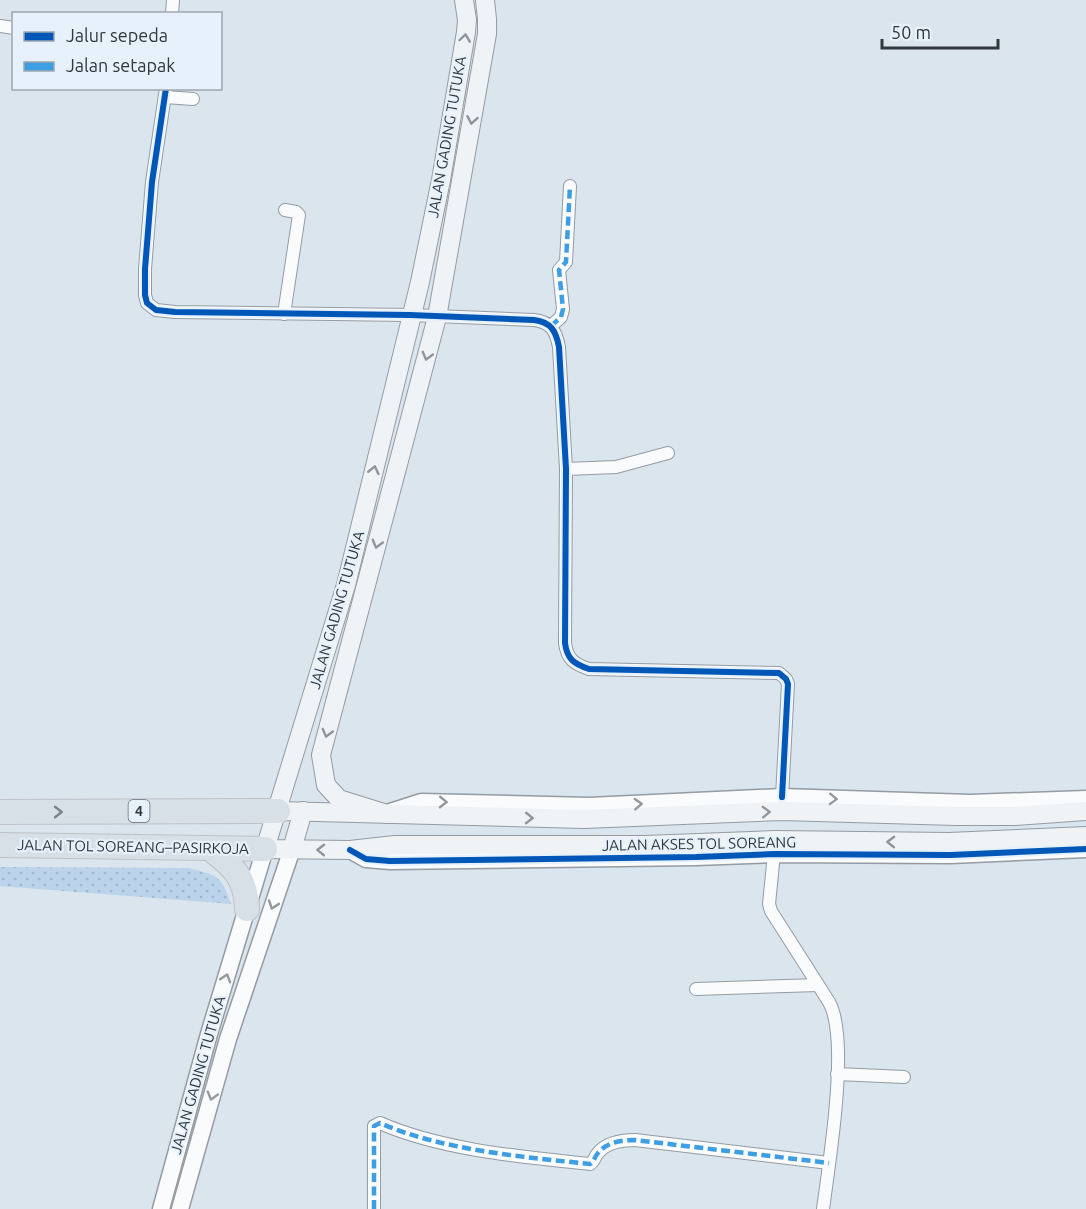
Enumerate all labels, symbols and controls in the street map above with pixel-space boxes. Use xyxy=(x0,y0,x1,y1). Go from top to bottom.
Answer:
legend xyxy=(12,12,222,90)
scale bar xyxy=(882,12,998,50)
text: 50 m xyxy=(891,22,931,42)
text: Jalur sepeda xyxy=(66,25,168,45)
one-way arrow xyxy=(458,33,470,43)
text: Jalan setapak xyxy=(66,55,175,75)
street label: JALAN GADING TUTUKA xyxy=(424,55,469,219)
one-way arrow xyxy=(466,115,479,125)
one-way arrow xyxy=(421,351,434,361)
one-way arrow xyxy=(366,465,379,475)
street label: JALAN GADING TUTUKA xyxy=(306,529,367,691)
one-way arrow xyxy=(371,539,384,549)
one-way arrow xyxy=(321,728,334,738)
one-way arrow xyxy=(829,793,838,806)
one-way arrow xyxy=(439,796,448,808)
one-way arrow xyxy=(634,798,643,811)
road number: 4 xyxy=(128,800,150,822)
one-way arrow xyxy=(762,805,771,818)
one-way arrow xyxy=(54,806,63,818)
one-way arrow xyxy=(525,811,534,824)
street label: JALAN AKSES TOL SOREANG xyxy=(602,833,796,854)
one-way arrow xyxy=(886,835,895,848)
street label: JALAN TOL SOREANG–PASIRKOJA xyxy=(17,836,249,857)
one-way arrow xyxy=(317,843,326,856)
one-way arrow xyxy=(268,899,281,910)
one-way arrow xyxy=(219,973,231,984)
street label: JALAN GADING TUTUKA xyxy=(167,994,228,1156)
one-way arrow xyxy=(207,1090,219,1100)

